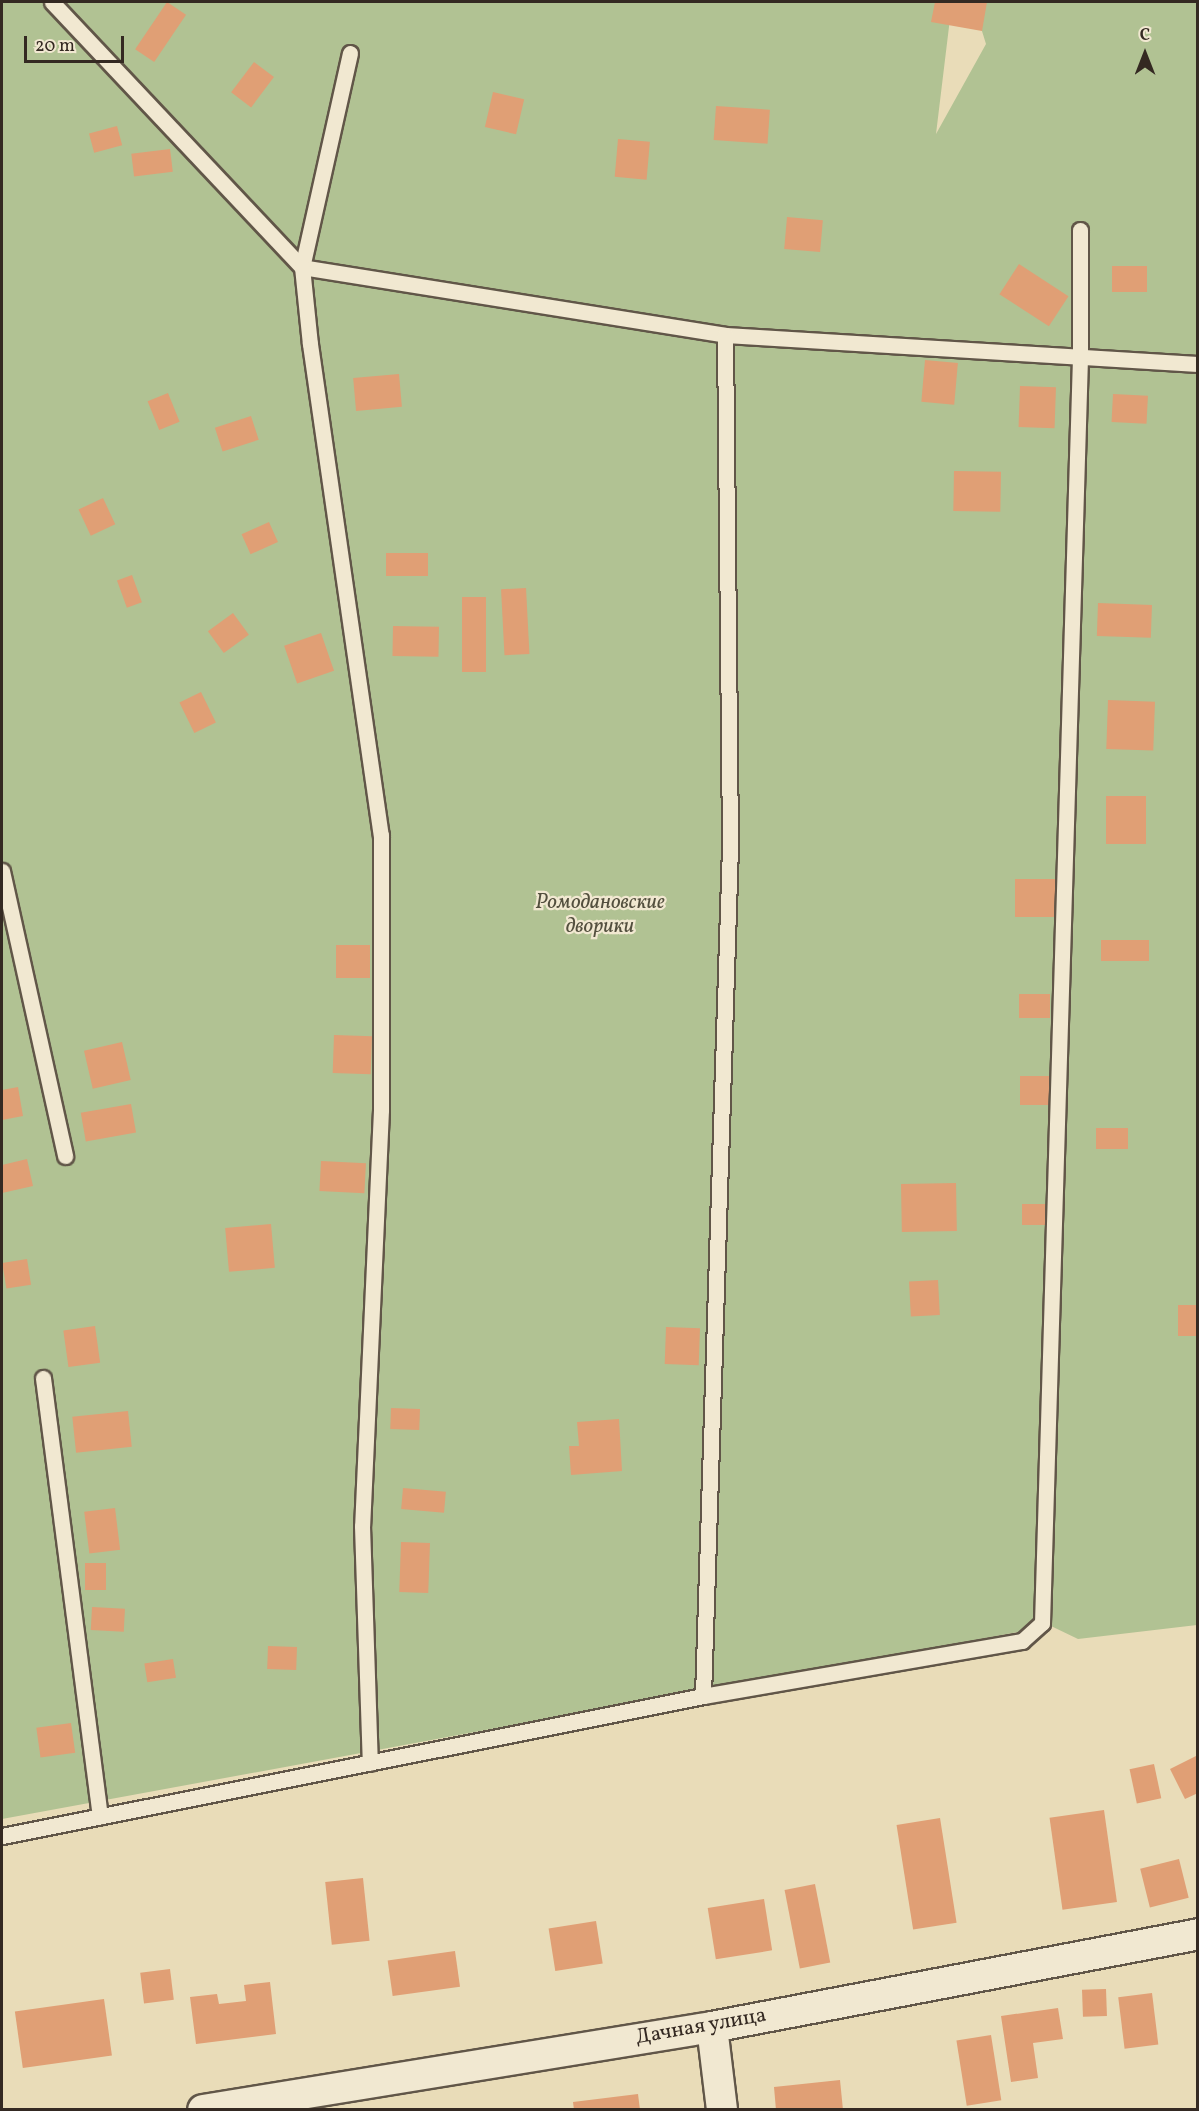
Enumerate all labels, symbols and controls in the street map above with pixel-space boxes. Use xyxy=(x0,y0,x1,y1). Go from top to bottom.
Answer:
scale bar xyxy=(27,24,128,62)
north arrow xyxy=(1115,24,1175,84)
text: С xyxy=(1140,25,1150,47)
text: 20 m xyxy=(35,34,75,59)
park label: Ромодановские дворики xyxy=(535,890,665,940)
street label: Дачная улица xyxy=(633,2003,769,2051)

